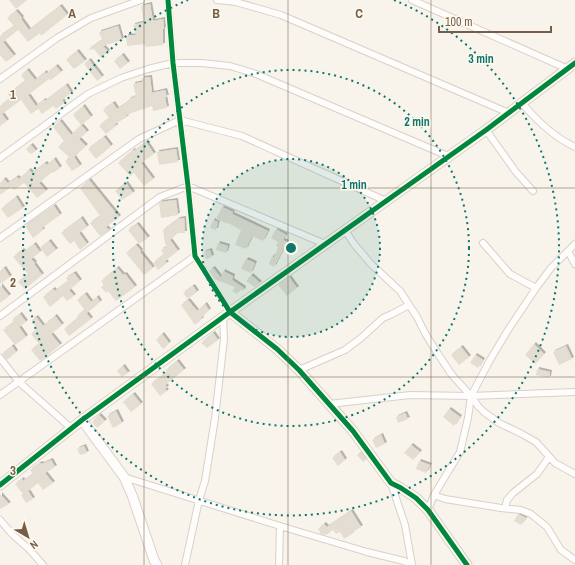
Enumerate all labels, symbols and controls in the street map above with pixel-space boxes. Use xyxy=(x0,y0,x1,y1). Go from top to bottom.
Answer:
text: A xyxy=(68,5,76,22)
text: B xyxy=(212,5,220,22)
text: C xyxy=(355,5,363,22)
scale bar xyxy=(439,8,551,34)
text: 100 m xyxy=(445,14,472,30)
text: 3 min xyxy=(468,51,494,67)
text: 1 xyxy=(10,86,16,103)
text: 2 min xyxy=(404,114,430,130)
text: 1 min xyxy=(341,177,367,193)
centre of rings xyxy=(284,241,298,255)
text: 2 xyxy=(10,274,16,291)
text: 3 xyxy=(10,462,16,479)
north arrow xyxy=(8,517,48,557)
text: N xyxy=(27,537,41,552)

